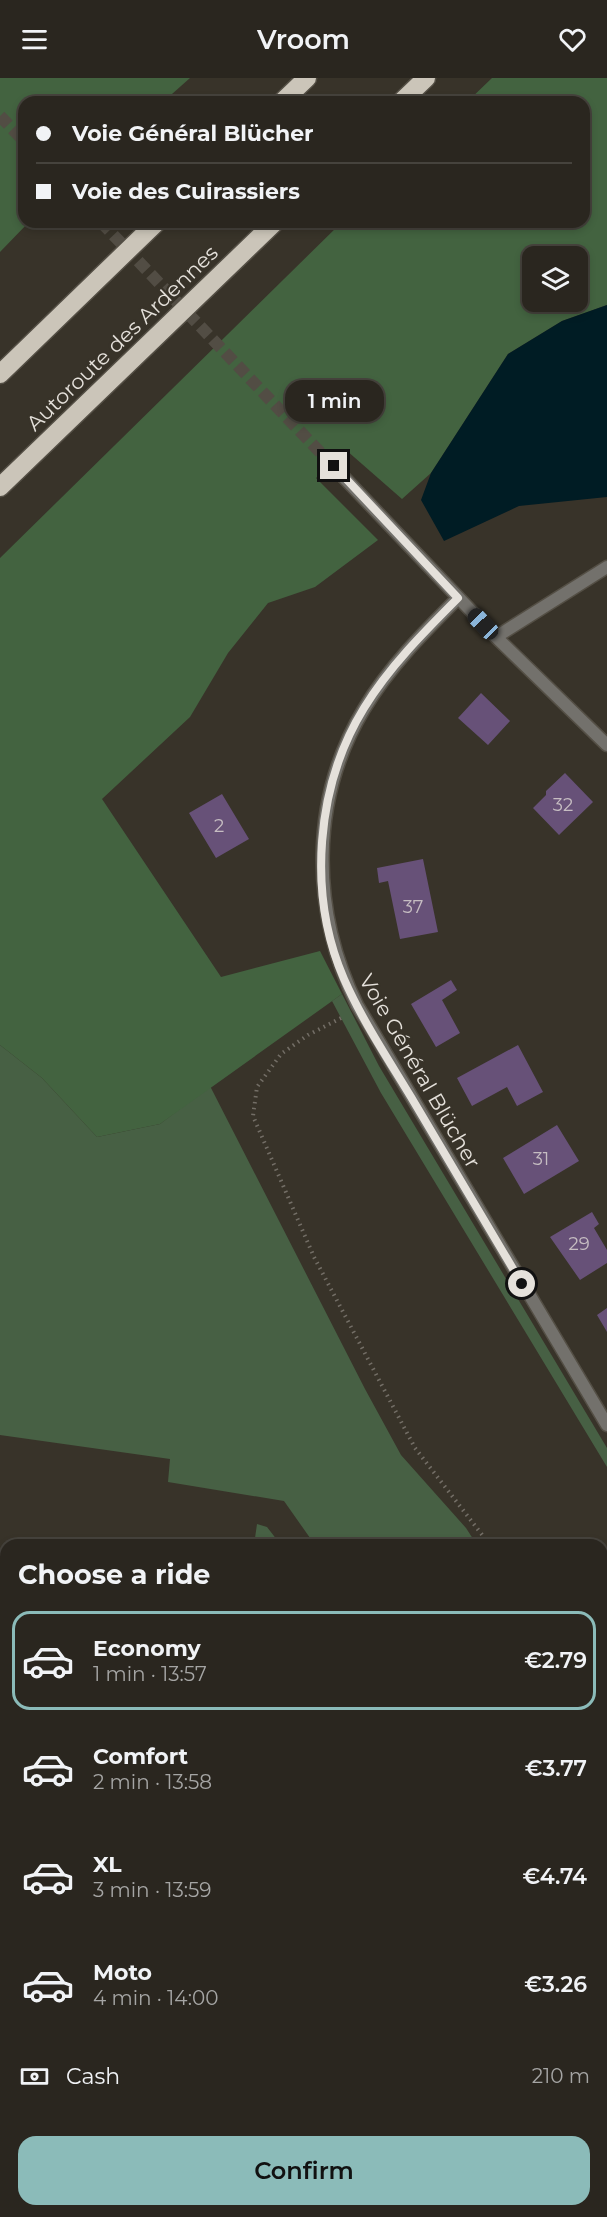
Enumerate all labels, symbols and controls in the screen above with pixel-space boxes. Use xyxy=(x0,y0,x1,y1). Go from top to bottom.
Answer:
icon: menu xyxy=(18,23,51,56)
text: Vroom xyxy=(257,23,350,56)
icon: heart xyxy=(556,23,589,56)
text: Voie Général Blücher xyxy=(72,120,314,147)
text: Voie des Cuirassiers xyxy=(72,178,300,205)
street label: Autoroute des Ardennes xyxy=(21,240,223,436)
map controls xyxy=(522,246,588,312)
button: layers xyxy=(522,246,588,312)
callout: 1 min xyxy=(284,379,384,421)
text: 1 min xyxy=(308,389,361,413)
route end xyxy=(320,452,347,479)
car xyxy=(464,605,502,643)
house number: 32 xyxy=(553,794,573,816)
house number: 2 xyxy=(214,815,224,837)
house number: 37 xyxy=(403,896,423,918)
street label: Voie Général Blücher xyxy=(354,970,486,1172)
house number: 31 xyxy=(533,1148,549,1170)
house number: 29 xyxy=(568,1233,590,1255)
route start xyxy=(508,1270,535,1297)
text: Choose a ride xyxy=(18,1558,210,1591)
icon: car xyxy=(21,1634,75,1688)
text: Economy xyxy=(93,1635,201,1662)
text: €2.79 xyxy=(524,1647,587,1674)
text: 1 min · 13:57 xyxy=(93,1662,207,1686)
icon: car xyxy=(21,1742,75,1796)
text: Comfort xyxy=(93,1743,188,1770)
text: €3.77 xyxy=(525,1755,587,1782)
text: 2 min · 13:58 xyxy=(93,1770,212,1794)
icon: car xyxy=(21,1850,75,1904)
text: XL xyxy=(93,1851,122,1878)
text: €4.74 xyxy=(522,1863,587,1890)
text: 3 min · 13:59 xyxy=(93,1878,211,1902)
icon: car xyxy=(21,1958,75,2012)
text: Moto xyxy=(93,1959,152,1986)
text: €3.26 xyxy=(524,1971,587,1998)
text: 4 min · 14:00 xyxy=(93,1986,218,2010)
icon: cash xyxy=(18,2060,51,2093)
text: Cash xyxy=(66,2063,120,2090)
text: 210 m xyxy=(532,2064,590,2088)
button: Confirm xyxy=(18,2136,590,2205)

